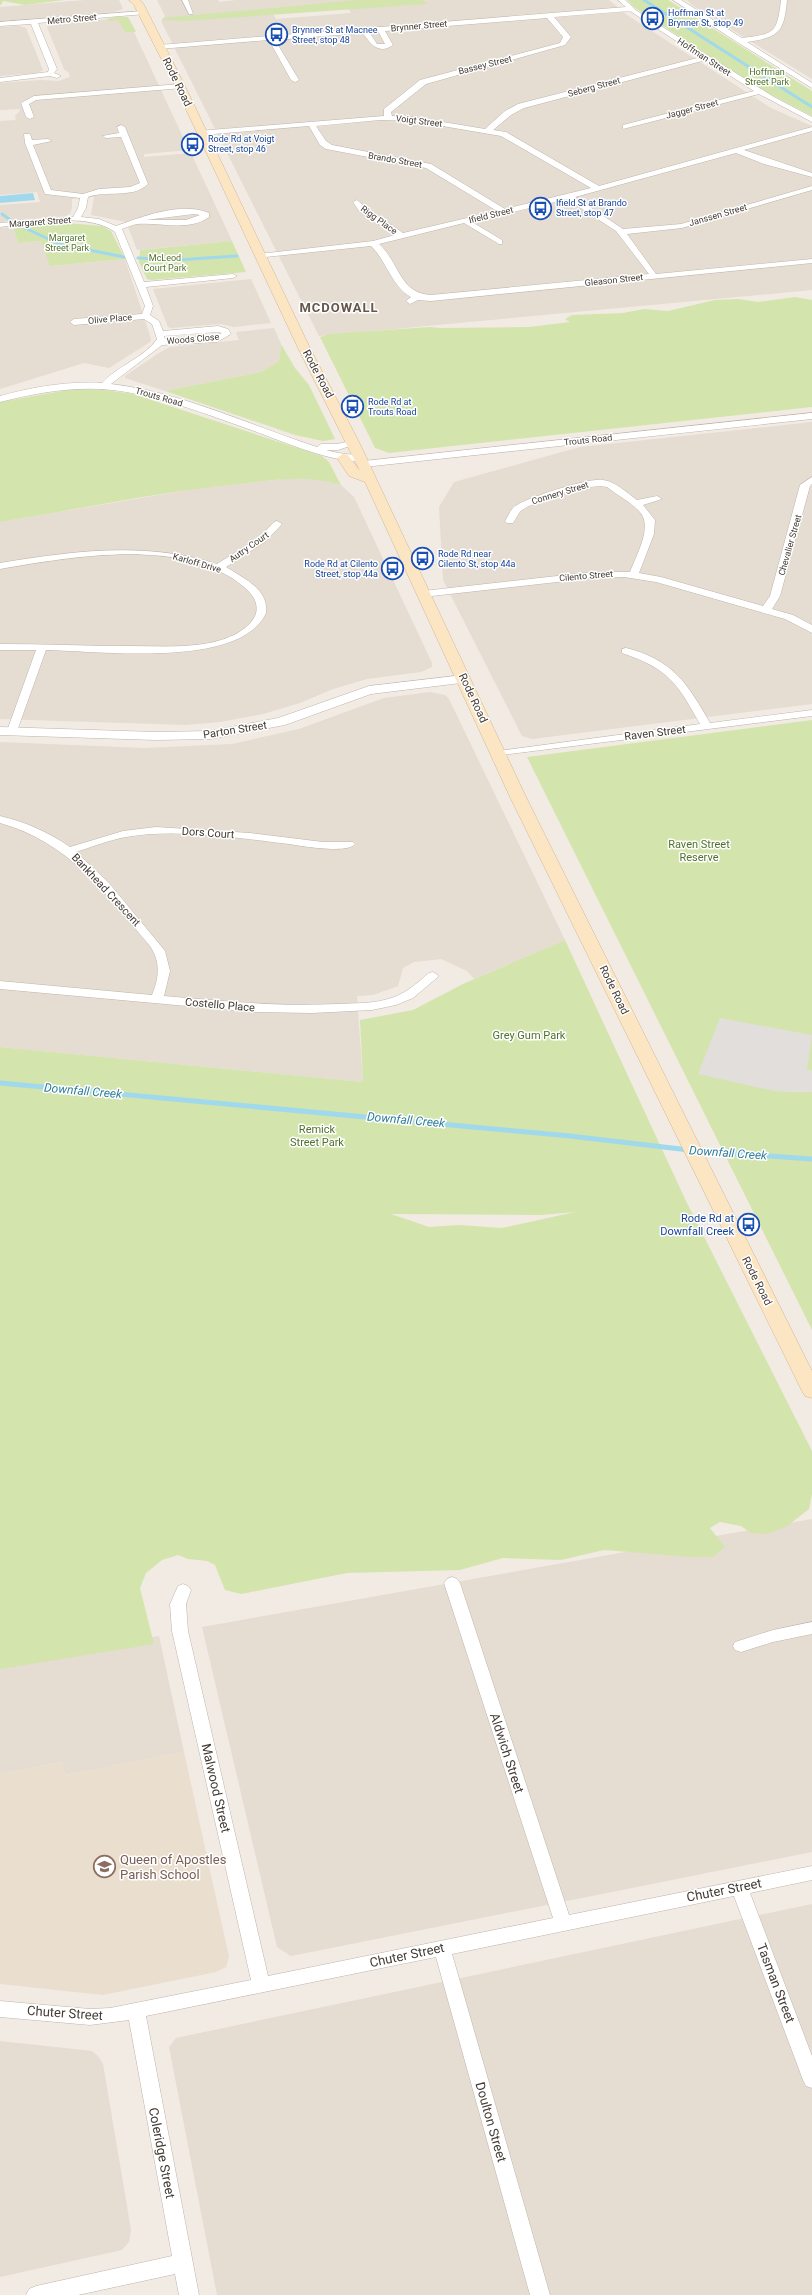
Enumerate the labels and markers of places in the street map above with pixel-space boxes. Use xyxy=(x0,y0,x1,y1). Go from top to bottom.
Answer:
bus stop icon: Hoffman St at Brynner St, stop 49 xyxy=(639,5,665,31)
place label: Hoffman St at Brynner St, stop 49 xyxy=(668,8,743,28)
bus stop icon: Brynner St at Macnee Street, stop 48 xyxy=(264,22,290,48)
place label: Brynner St at Macnee Street, stop 48 xyxy=(292,25,378,45)
bus stop icon: Rode Rd at Voigt Street, stop 46 xyxy=(179,131,205,157)
place label: Rode Rd at Voigt Street, stop 46 xyxy=(208,134,275,154)
bus stop icon: Ifield St at Brando Street, stop 47 xyxy=(527,195,553,221)
place label: Ifield St at Brando Street, stop 47 xyxy=(556,198,627,218)
bus stop icon: Rode Rd at Trouts Road xyxy=(339,394,365,420)
place label: Rode Rd at Trouts Road xyxy=(368,397,417,417)
bus stop icon: Rode Rd near Cilento St, stop 44a xyxy=(410,546,436,572)
place label: Rode Rd near Cilento St, stop 44a xyxy=(438,549,516,569)
bus stop icon: Rode Rd at Cilento Street, stop 44a xyxy=(380,556,406,582)
place label: Rode Rd at Cilento Street, stop 44a xyxy=(304,559,378,579)
bus stop icon: Rode Rd at Downfall Creek xyxy=(736,1211,762,1237)
place label: Rode Rd at Downfall Creek xyxy=(660,1212,734,1238)
place label: Queen of Apostles Parish School xyxy=(120,1852,227,1882)
school or university icon: Queen of Apostles Parish School xyxy=(91,1853,117,1879)

